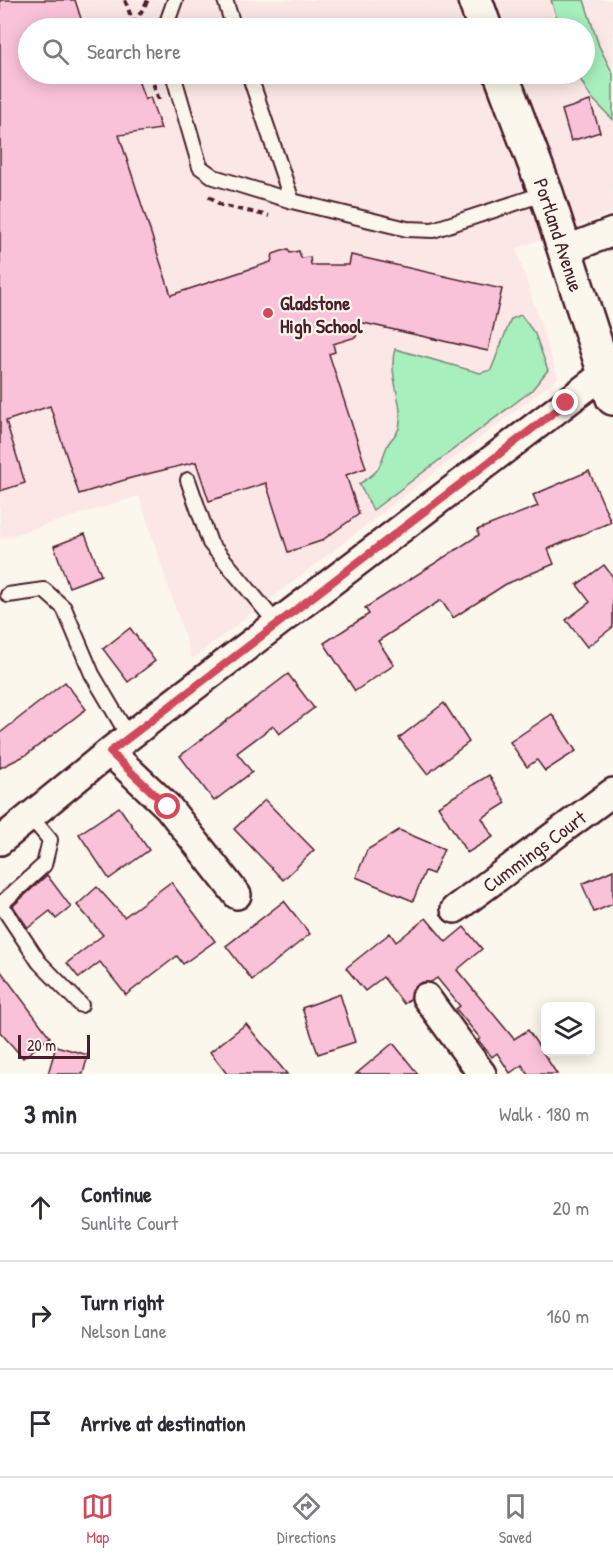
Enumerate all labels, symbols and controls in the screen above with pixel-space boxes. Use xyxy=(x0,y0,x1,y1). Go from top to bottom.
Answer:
search box xyxy=(18,18,595,84)
icon: search xyxy=(39,35,72,68)
text: Search here xyxy=(87,36,181,66)
street label: Portland Avenue xyxy=(528,174,591,295)
place label: Gladstone High School xyxy=(280,289,363,340)
marker: Gladstone High School xyxy=(261,306,275,320)
route end xyxy=(552,389,578,415)
route start xyxy=(154,793,180,819)
street label: Cummings Court xyxy=(476,803,592,898)
map controls xyxy=(541,1002,595,1056)
button: layers xyxy=(541,1002,595,1056)
scale bar xyxy=(18,1032,90,1060)
text: 20 m xyxy=(27,1034,56,1056)
text: 3 min xyxy=(24,1096,77,1131)
text: Walk · 180 m xyxy=(499,1100,589,1127)
text: Continue xyxy=(81,1179,152,1209)
icon: ahead xyxy=(24,1191,57,1224)
text: 20 m xyxy=(552,1194,589,1221)
text: Sunlite Court xyxy=(81,1209,178,1236)
text: Turn right xyxy=(81,1287,164,1317)
icon: right xyxy=(24,1299,57,1332)
text: 160 m xyxy=(547,1302,589,1329)
text: Nelson Lane xyxy=(81,1317,167,1344)
icon: arrive xyxy=(24,1407,57,1440)
text: Arrive at destination xyxy=(81,1408,246,1438)
tab: Map xyxy=(81,1490,114,1548)
tab: Directions xyxy=(277,1490,336,1548)
tab: Saved xyxy=(499,1490,532,1548)

